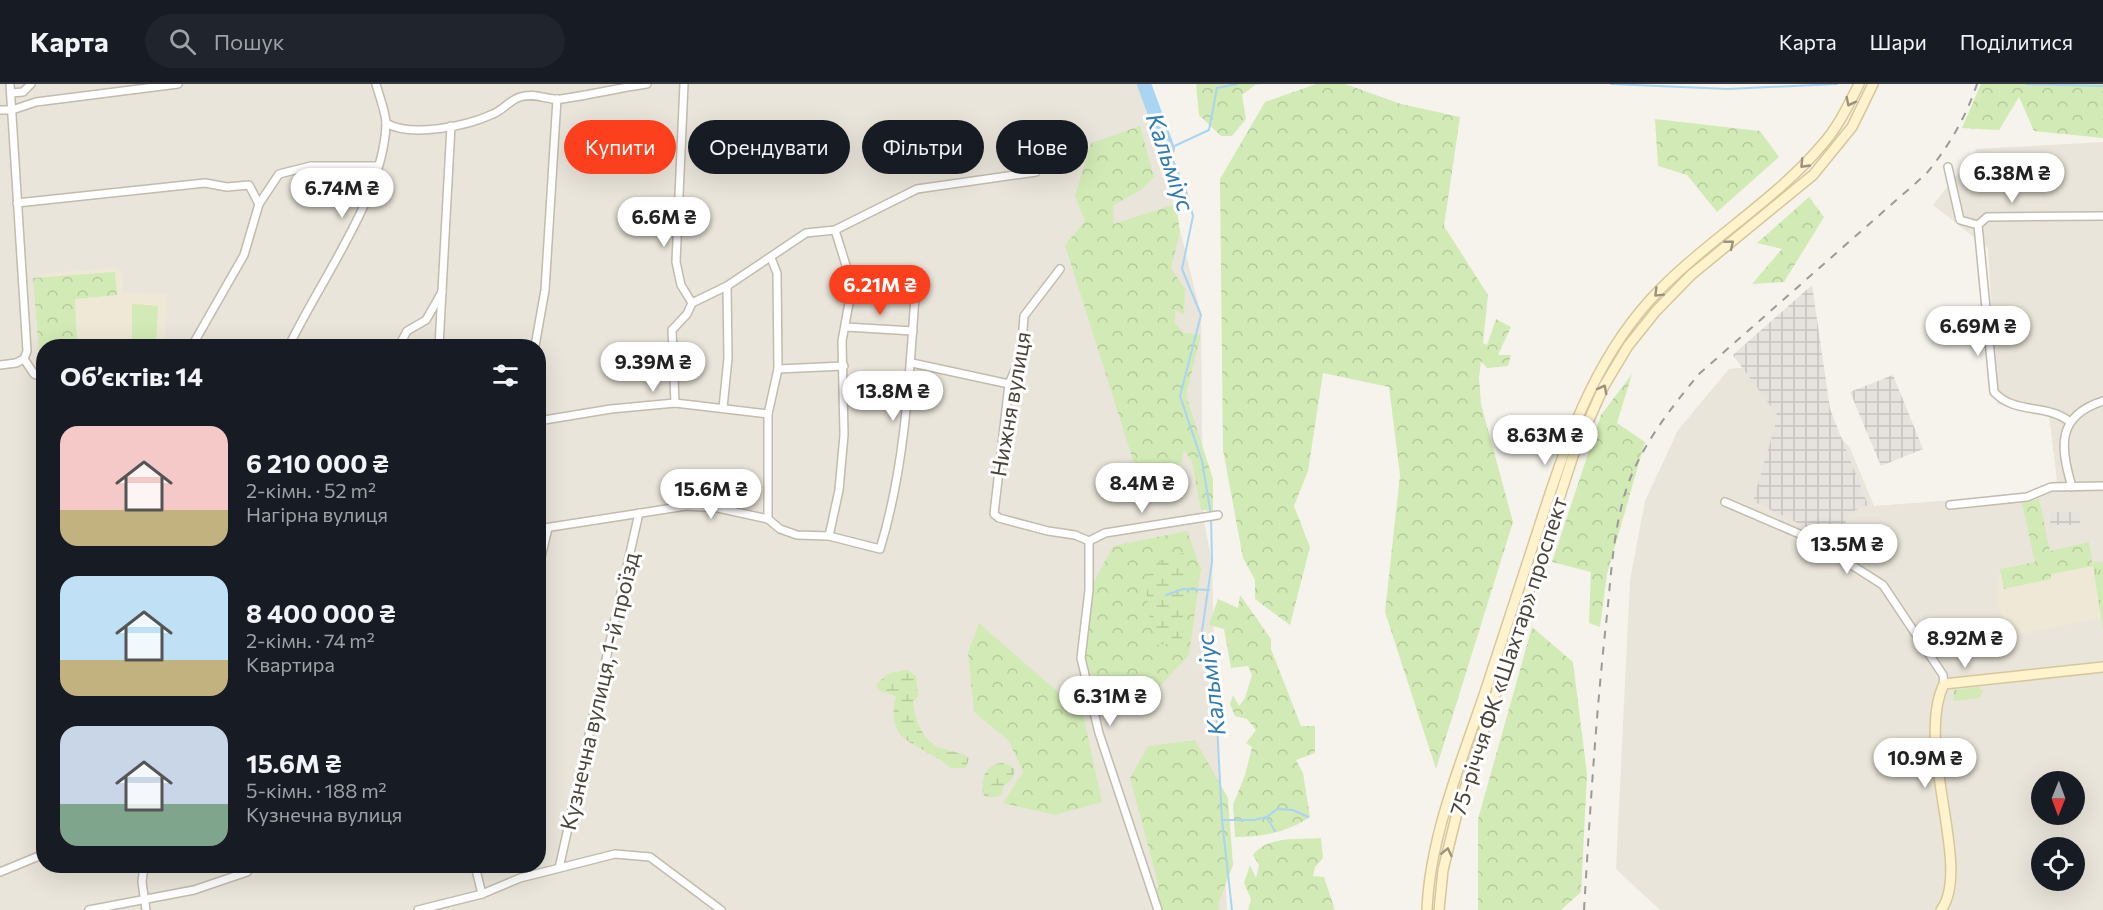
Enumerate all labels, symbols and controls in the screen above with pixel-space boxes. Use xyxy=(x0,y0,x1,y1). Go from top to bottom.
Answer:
search box xyxy=(145,14,565,68)
text: Карта xyxy=(30,24,109,58)
icon: search xyxy=(166,25,199,58)
text: Пошук xyxy=(214,28,285,55)
text: Карта xyxy=(1779,29,1837,54)
text: Шари xyxy=(1870,29,1927,54)
text: Поділитися xyxy=(1960,29,2073,54)
one-way arrow xyxy=(1846,95,1858,106)
water label: Кальміус xyxy=(1141,109,1201,215)
chip: Купити xyxy=(564,120,676,174)
chip: Орендувати xyxy=(688,120,850,174)
chip: Фільтри xyxy=(862,120,984,174)
chip: Нове xyxy=(996,120,1088,174)
pin: 6.38M ₴ xyxy=(1957,153,2067,204)
one-way arrow xyxy=(1800,157,1811,168)
text: 6.38M ₴ xyxy=(1973,160,2051,184)
pin: 6.74M ₴ xyxy=(287,168,397,219)
text: 6.74M ₴ xyxy=(305,175,379,199)
pin: 6.6M ₴ xyxy=(615,197,713,248)
text: 6.6M ₴ xyxy=(631,204,697,228)
one-way arrow xyxy=(1723,240,1734,251)
pin: 6.21M ₴ xyxy=(825,265,935,316)
text: 6.21M ₴ xyxy=(843,272,917,296)
one-way arrow xyxy=(1654,285,1665,296)
pin: 6.69M ₴ xyxy=(1923,306,2033,357)
text: 6.69M ₴ xyxy=(1939,313,2017,337)
street label: Нижня вулиця xyxy=(984,329,1036,479)
pin: 9.39M ₴ xyxy=(598,342,708,393)
text: 9.39M ₴ xyxy=(615,349,691,373)
icon: filters xyxy=(489,359,522,392)
text: Об’єктів: 14 xyxy=(60,360,203,391)
pin: 13.8M ₴ xyxy=(838,371,948,422)
text: 13.8M ₴ xyxy=(856,378,930,402)
one-way arrow xyxy=(1596,385,1607,395)
pin: 8.63M ₴ xyxy=(1490,415,1600,466)
text: 8.63M ₴ xyxy=(1507,422,1583,446)
text: 6 210 000 ₴ xyxy=(246,447,389,478)
icon: home xyxy=(108,450,180,522)
pin: 8.4M ₴ xyxy=(1093,463,1191,514)
pin: 15.6M ₴ xyxy=(656,469,766,520)
text: 8.4M ₴ xyxy=(1109,470,1175,494)
text: 15.6M ₴ xyxy=(674,476,748,500)
text: 2-кімн. · 52 m² xyxy=(246,478,376,502)
street label: 75-річчя ФК «Шахтар» проспект xyxy=(1444,493,1572,819)
text: Нагірна вулиця xyxy=(246,502,388,526)
pin: 13.5M ₴ xyxy=(1792,524,1902,575)
text: 13.5M ₴ xyxy=(1810,531,1884,555)
street label: Кузнечна вулиця, 1-й проїзд xyxy=(554,549,644,833)
text: 8 400 000 ₴ xyxy=(246,597,396,628)
icon: home xyxy=(108,600,180,672)
pin: 8.92M ₴ xyxy=(1910,618,2020,669)
text: 8.92M ₴ xyxy=(1927,625,2003,649)
text: 2-кімн. · 74 m² xyxy=(246,628,375,652)
water label: Кальміус xyxy=(1189,632,1231,737)
text: Квартира xyxy=(246,652,335,676)
pin: 6.31M ₴ xyxy=(1055,676,1165,727)
text: 6.31M ₴ xyxy=(1073,683,1147,707)
pin: 10.9M ₴ xyxy=(1870,738,1980,789)
text: 10.9M ₴ xyxy=(1887,745,1963,769)
text: 15.6M ₴ xyxy=(246,747,341,778)
icon: home xyxy=(108,750,180,822)
north arrow xyxy=(2031,771,2085,825)
map controls xyxy=(2031,771,2085,891)
text: 5-кімн. · 188 m² xyxy=(246,778,387,802)
text: Кузнечна вулиця xyxy=(246,802,402,826)
button: locate xyxy=(2031,837,2085,891)
one-way arrow xyxy=(1439,847,1452,857)

